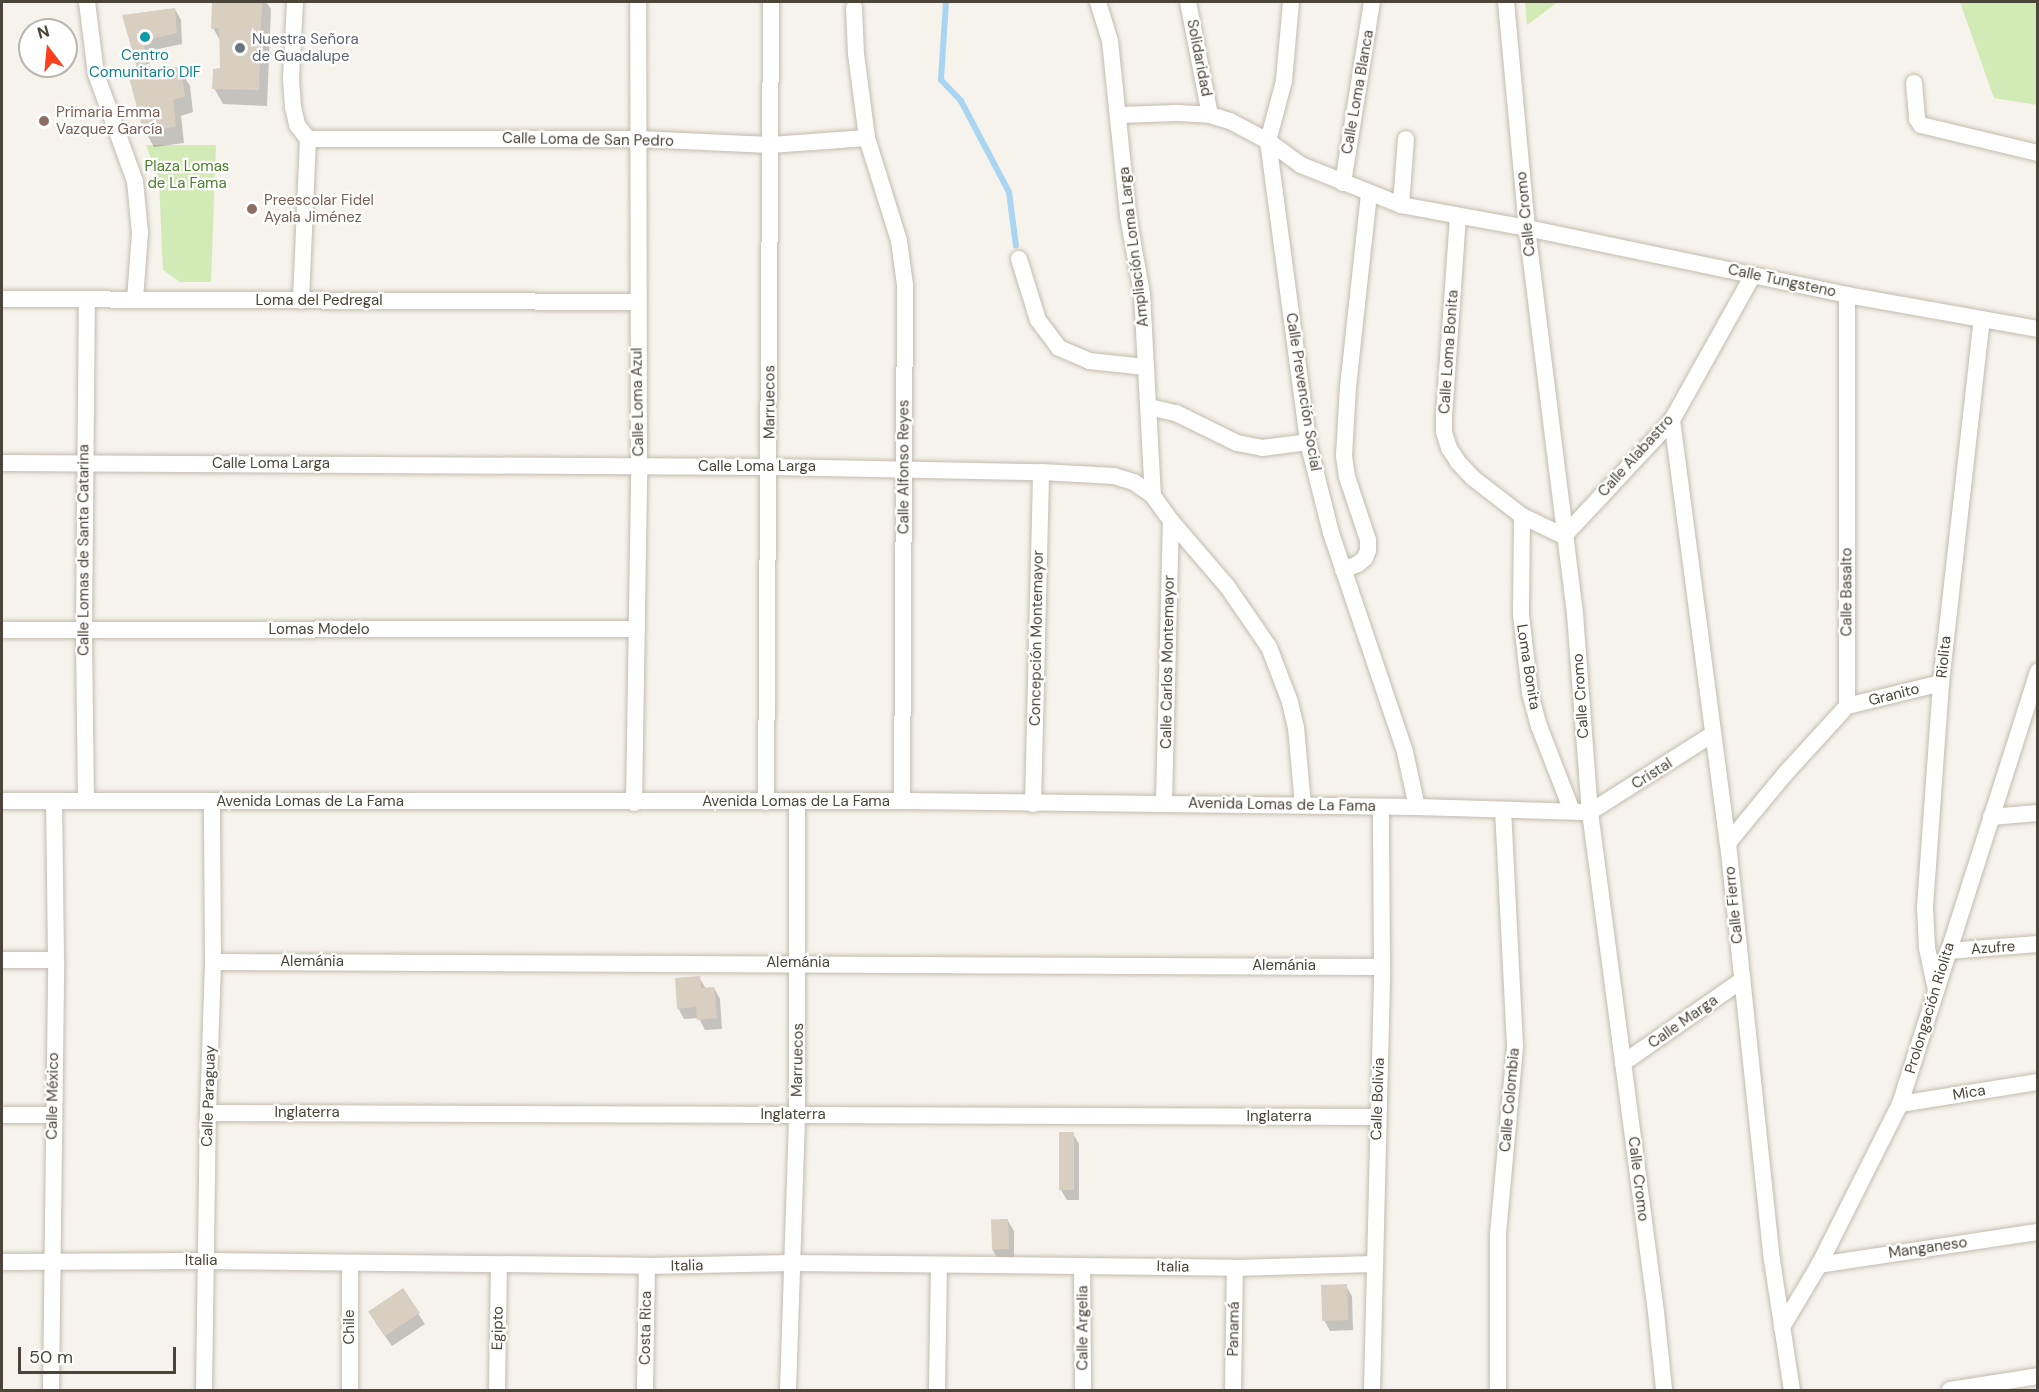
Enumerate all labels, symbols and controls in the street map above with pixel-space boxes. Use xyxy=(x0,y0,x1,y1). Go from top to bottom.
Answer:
north arrow xyxy=(18,18,78,78)
street label: Solidaridad xyxy=(1183,18,1215,98)
text: N xyxy=(35,20,52,44)
street label: Calle Loma Blanca xyxy=(1338,28,1378,156)
marker: Centro Comunitario DIF xyxy=(138,30,152,44)
place label: Nuestra Señora de Guadalupe xyxy=(252,30,359,65)
marker: Nuestra Señora de Guadalupe xyxy=(233,41,247,55)
place label: Centro Comunitario DIF xyxy=(89,46,201,81)
place label: Primaria Emma Vazquez García xyxy=(56,103,162,138)
marker: Primaria Emma Vazquez García xyxy=(37,114,51,128)
street label: Calle Loma de San Pedro xyxy=(502,130,674,150)
park label: Plaza Lomas de La Fama xyxy=(145,157,229,192)
street label: Ampliación Loma Larga xyxy=(1115,166,1153,328)
street label: Calle Cromo xyxy=(1513,171,1539,257)
place label: Preescolar Fidel Ayala Jiménez xyxy=(264,191,374,226)
marker: Preescolar Fidel Ayala Jiménez xyxy=(245,202,259,216)
street label: Calle Tungsteno xyxy=(1726,261,1838,301)
street label: Calle Loma Bonita xyxy=(1436,289,1462,415)
street label: Loma del Pedregal xyxy=(255,292,383,310)
street label: Calle Prevención Social xyxy=(1282,312,1324,472)
street label: Calle Loma Azul xyxy=(628,347,648,457)
street label: Marruecos xyxy=(761,365,779,439)
street label: Calle Alfonso Reyes xyxy=(895,400,913,534)
street label: Calle Alabastro xyxy=(1594,411,1678,501)
street label: Calle Lomas de Santa Catarina xyxy=(75,444,93,656)
street label: Calle Loma Larga xyxy=(212,455,330,473)
street label: Calle Loma Larga xyxy=(698,458,816,476)
street label: Calle Basalto xyxy=(1838,548,1856,636)
street label: Concepción Montemayor xyxy=(1026,550,1048,726)
street label: Calle Carlos Montemayor xyxy=(1157,575,1179,749)
street label: Lomas Modelo xyxy=(268,621,370,639)
street label: Loma Bonita xyxy=(1512,623,1544,711)
street label: Riolita xyxy=(1933,635,1955,679)
street label: Calle Cromo xyxy=(1569,653,1593,739)
street label: Granito xyxy=(1867,680,1921,710)
street label: Cristal xyxy=(1628,755,1676,793)
street label: Avenida Lomas de La Fama xyxy=(216,793,404,811)
street label: Avenida Lomas de La Fama xyxy=(702,793,890,811)
street label: Avenida Lomas de La Fama xyxy=(1188,794,1376,816)
street label: Calle Fierro xyxy=(1721,865,1747,945)
street label: Azufre xyxy=(1970,937,2016,959)
street label: Prolongación Riolita xyxy=(1901,940,1959,1076)
street label: Alemánia xyxy=(280,953,344,971)
street label: Alemánia xyxy=(766,954,830,972)
street label: Alemánia xyxy=(1252,957,1316,975)
street label: Calle Marga xyxy=(1645,991,1721,1053)
street label: Marruecos xyxy=(788,1023,808,1097)
street label: Calle Paraguay xyxy=(198,1045,220,1147)
street label: Calle Colombia xyxy=(1496,1047,1524,1153)
street label: Calle México xyxy=(43,1052,63,1140)
street label: Calle Bolivia xyxy=(1368,1057,1388,1141)
street label: Mica xyxy=(1951,1082,1987,1104)
street label: Inglaterra xyxy=(274,1104,340,1122)
street label: Inglaterra xyxy=(760,1106,826,1124)
street label: Inglaterra xyxy=(1246,1108,1312,1126)
street label: Calle Cromo xyxy=(1624,1136,1652,1222)
street label: Manganeso xyxy=(1887,1234,1969,1262)
street label: Italia xyxy=(185,1252,217,1270)
street label: Italia xyxy=(671,1257,703,1275)
street label: Italia xyxy=(1157,1258,1189,1276)
street label: Calle Argelia xyxy=(1074,1285,1092,1371)
street label: Costa Rica xyxy=(636,1291,656,1365)
street label: Panamá xyxy=(1225,1301,1243,1357)
street label: Egipto xyxy=(489,1306,507,1350)
street label: Chile xyxy=(341,1310,359,1344)
scale bar xyxy=(21,1335,178,1373)
text: 50 m xyxy=(29,1345,73,1369)

